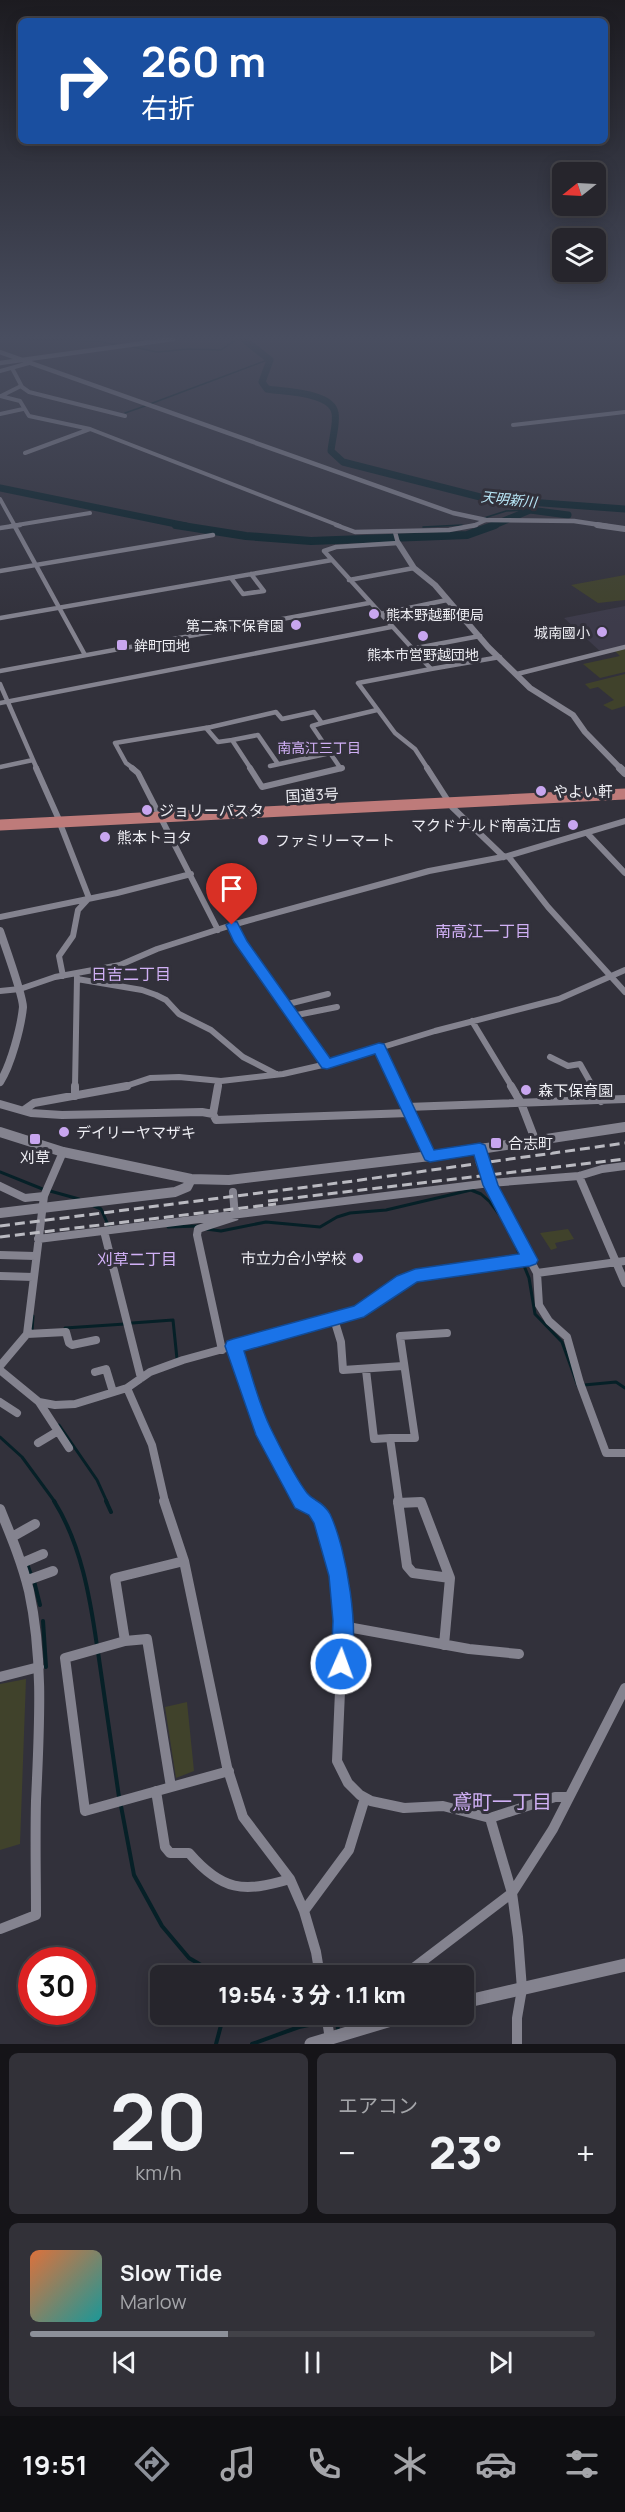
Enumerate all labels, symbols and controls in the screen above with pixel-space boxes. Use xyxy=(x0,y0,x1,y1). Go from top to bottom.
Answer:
text: 260 m xyxy=(141,32,266,90)
icon: right xyxy=(42,42,120,120)
text: 右折 xyxy=(141,89,195,126)
north arrow xyxy=(552,162,606,216)
map controls xyxy=(552,162,606,282)
button: layers xyxy=(552,228,606,282)
water label: 天明新川 xyxy=(480,487,540,512)
place label: 熊本野越郵便局 xyxy=(386,605,484,624)
marker: 熊本野越郵便局 xyxy=(367,607,381,621)
place label: 第二森下保育園 xyxy=(186,616,284,635)
marker: 第二森下保育園 xyxy=(289,618,303,632)
place label: 城南國小 xyxy=(534,623,590,642)
marker: 城南國小 xyxy=(595,625,609,639)
marker: 熊本市営野越団地 xyxy=(416,629,430,643)
place label: 鉾町団地 xyxy=(134,636,190,655)
marker: 鉾町団地 xyxy=(115,638,129,652)
place label: 熊本市営野越団地 xyxy=(367,645,479,664)
district label: 南高江三丁目 xyxy=(277,738,361,757)
place label: やよい軒 xyxy=(553,781,613,802)
street label: 国道3号 xyxy=(285,783,339,807)
marker: やよい軒 xyxy=(534,784,548,798)
place label: ジョリーパスタ xyxy=(159,800,264,821)
marker: ジョリーパスタ xyxy=(140,803,154,817)
place label: マクドナルド南高江店 xyxy=(411,815,561,836)
marker: マクドナルド南高江店 xyxy=(566,818,580,832)
place label: 熊本トヨタ xyxy=(117,827,192,848)
marker: 熊本トヨタ xyxy=(98,830,112,844)
place label: ファミリーマート xyxy=(275,830,395,851)
marker: ファミリーマート xyxy=(256,833,270,847)
pin xyxy=(206,863,257,925)
icon: arrive xyxy=(215,872,248,905)
district label: 南高江一丁目 xyxy=(435,920,531,942)
district label: 日吉二丁目 xyxy=(91,963,171,985)
place label: 森下保育園 xyxy=(538,1080,613,1101)
marker: 森下保育園 xyxy=(519,1083,533,1097)
place label: デイリーヤマザキ xyxy=(76,1122,196,1143)
marker: デイリーヤマザキ xyxy=(57,1125,71,1139)
marker: 刈草 xyxy=(28,1132,42,1146)
place label: 合志町 xyxy=(508,1133,553,1154)
marker: 合志町 xyxy=(489,1136,503,1150)
place label: 刈草 xyxy=(20,1147,50,1168)
district label: 刈草二丁目 xyxy=(97,1248,177,1270)
place label: 市立力合小学校 xyxy=(241,1248,346,1269)
marker: 市立力合小学校 xyxy=(351,1251,365,1265)
position arrow xyxy=(309,1632,373,1696)
district label: 鳶町一丁目 xyxy=(452,1788,552,1815)
speed limit sign: 30 xyxy=(18,1947,96,2025)
text: 19:54 · 3 分 · 1.1 km xyxy=(218,1980,406,2010)
text: 20 xyxy=(110,2067,207,2173)
text: エアコン xyxy=(338,2092,418,2119)
text: 23° xyxy=(429,2121,503,2183)
text: − xyxy=(338,2130,356,2175)
text: + xyxy=(576,2130,595,2175)
text: km/h xyxy=(135,2159,182,2186)
text: Slow Tide xyxy=(120,2258,222,2288)
text: Marlow xyxy=(120,2288,187,2315)
icon: previous xyxy=(108,2346,141,2379)
icon: pause xyxy=(296,2346,329,2379)
icon: next xyxy=(484,2346,517,2379)
icon: directions xyxy=(131,2443,173,2485)
icon: music xyxy=(217,2443,259,2485)
icon: phone xyxy=(303,2443,345,2485)
icon: climate xyxy=(389,2443,431,2485)
icon: car xyxy=(475,2443,517,2485)
icon: filters xyxy=(561,2443,603,2485)
text: 19:51 xyxy=(22,2446,87,2483)

